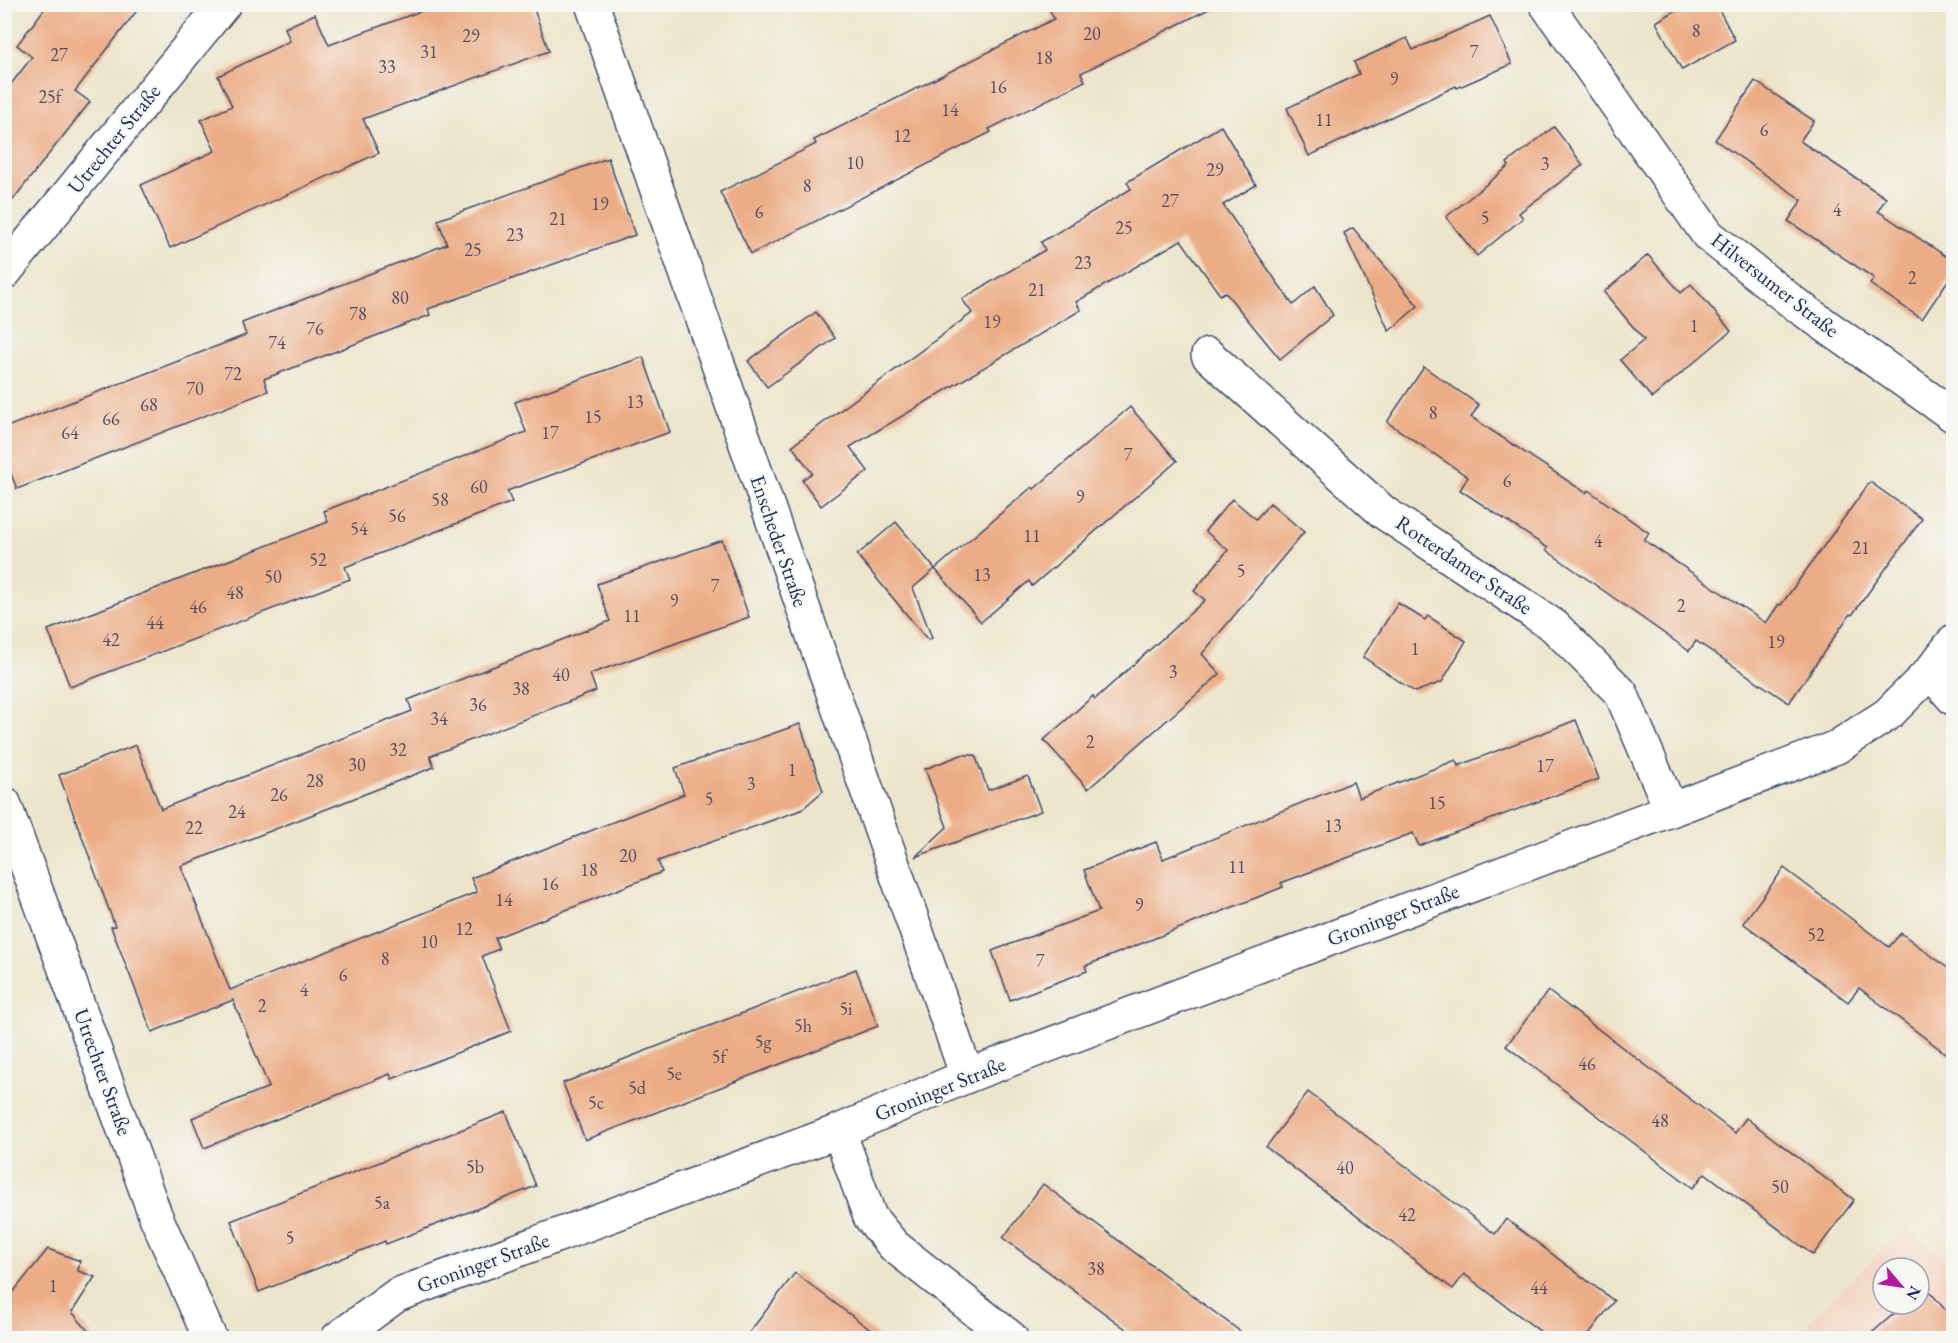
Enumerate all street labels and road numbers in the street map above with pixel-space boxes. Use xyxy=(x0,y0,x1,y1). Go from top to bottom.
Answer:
street label: Utrechter Straße xyxy=(61,79,166,199)
street label: Hilversumer Straße xyxy=(1706,226,1845,343)
street label: Enscheder Straße xyxy=(744,471,815,610)
street label: Rotterdamer Straße xyxy=(1391,509,1538,620)
street label: Groninger Straße xyxy=(1323,877,1463,952)
street label: Utrechter Straße xyxy=(68,1005,139,1139)
street label: Groninger Straße xyxy=(870,1050,1009,1127)
street label: Groninger Straße xyxy=(413,1226,553,1299)

